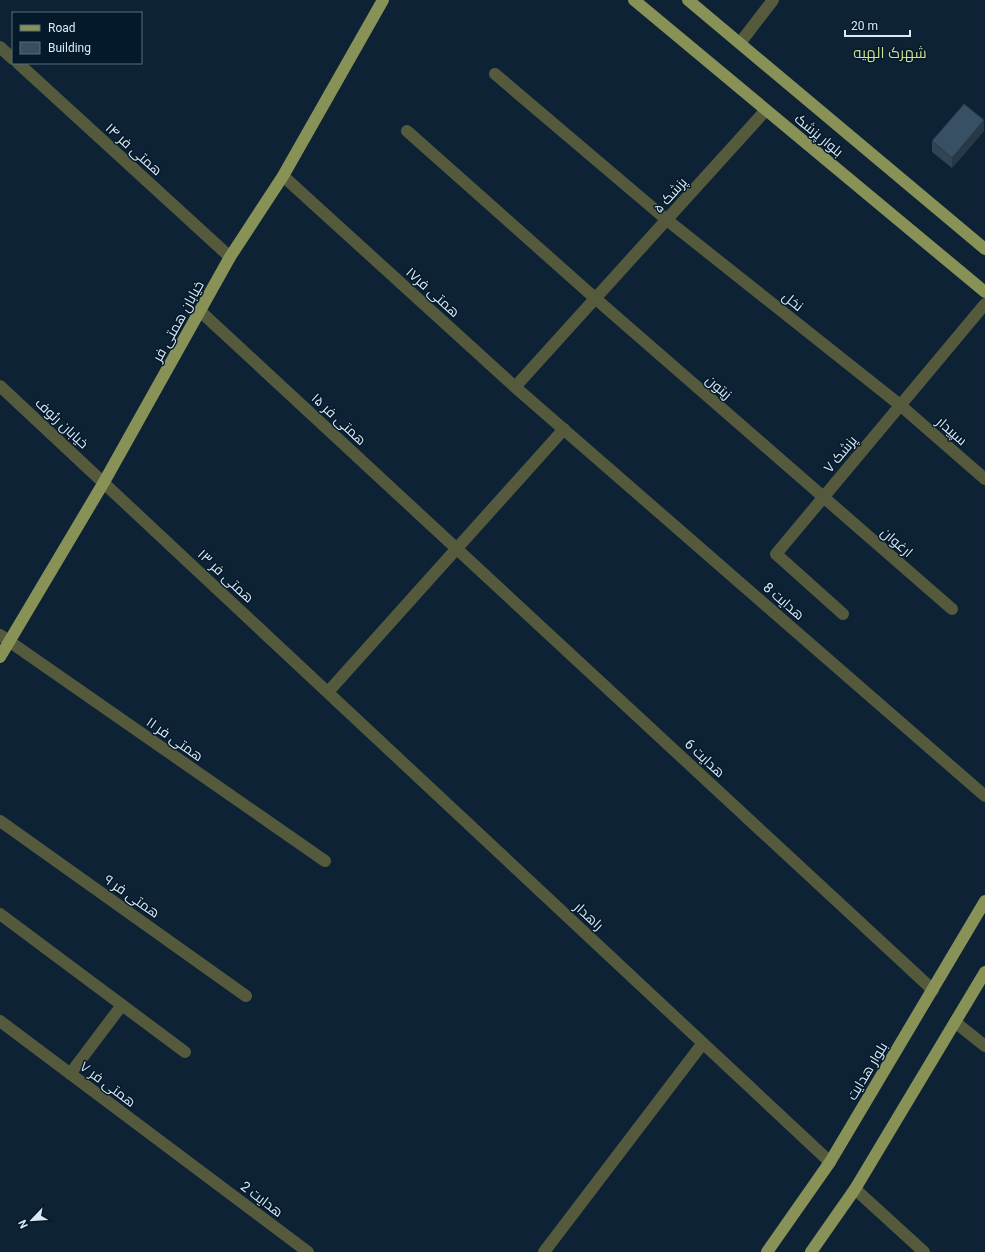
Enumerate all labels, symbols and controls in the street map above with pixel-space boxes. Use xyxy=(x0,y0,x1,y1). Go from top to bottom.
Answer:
legend xyxy=(12,12,142,64)
scale bar xyxy=(845,12,910,38)
text: 20 m xyxy=(851,19,878,33)
text: Road xyxy=(48,21,76,35)
text: Building xyxy=(48,41,91,55)
district label: شهرک الهیه xyxy=(853,44,927,63)
street label: بلوار پزشک xyxy=(790,110,846,161)
street label: همتی فر ۱۴ xyxy=(103,120,165,178)
street label: پزشک ۵ xyxy=(650,174,692,217)
street label: همتی فر۱۷ xyxy=(403,264,463,320)
street label: خیابان همتی فر xyxy=(149,278,207,365)
street label: نخل xyxy=(779,288,807,314)
street label: زیتون xyxy=(703,371,735,403)
street label: همتی فر ۱۵ xyxy=(308,390,370,448)
street label: خیابان رئوف xyxy=(32,394,92,452)
street label: سپیدار xyxy=(932,413,970,450)
street label: پزشک ۷ xyxy=(820,432,862,477)
street label: ارغوان xyxy=(878,524,916,560)
street label: همتی فر ۱۳ xyxy=(195,546,257,606)
street label: هدایت 8 xyxy=(760,579,808,623)
street label: همتی فر ۱۱ xyxy=(144,714,206,764)
street label: هدایت 6 xyxy=(682,735,728,781)
street label: همتی فر ۹ xyxy=(101,871,163,921)
street label: راهدار xyxy=(571,898,607,933)
street label: بلوار هدایت xyxy=(844,1039,890,1103)
street label: همتی فر ۷ xyxy=(77,1058,139,1110)
street label: هدایت 2 xyxy=(238,1178,286,1220)
north arrow xyxy=(12,1200,52,1240)
text: N xyxy=(16,1218,31,1230)

